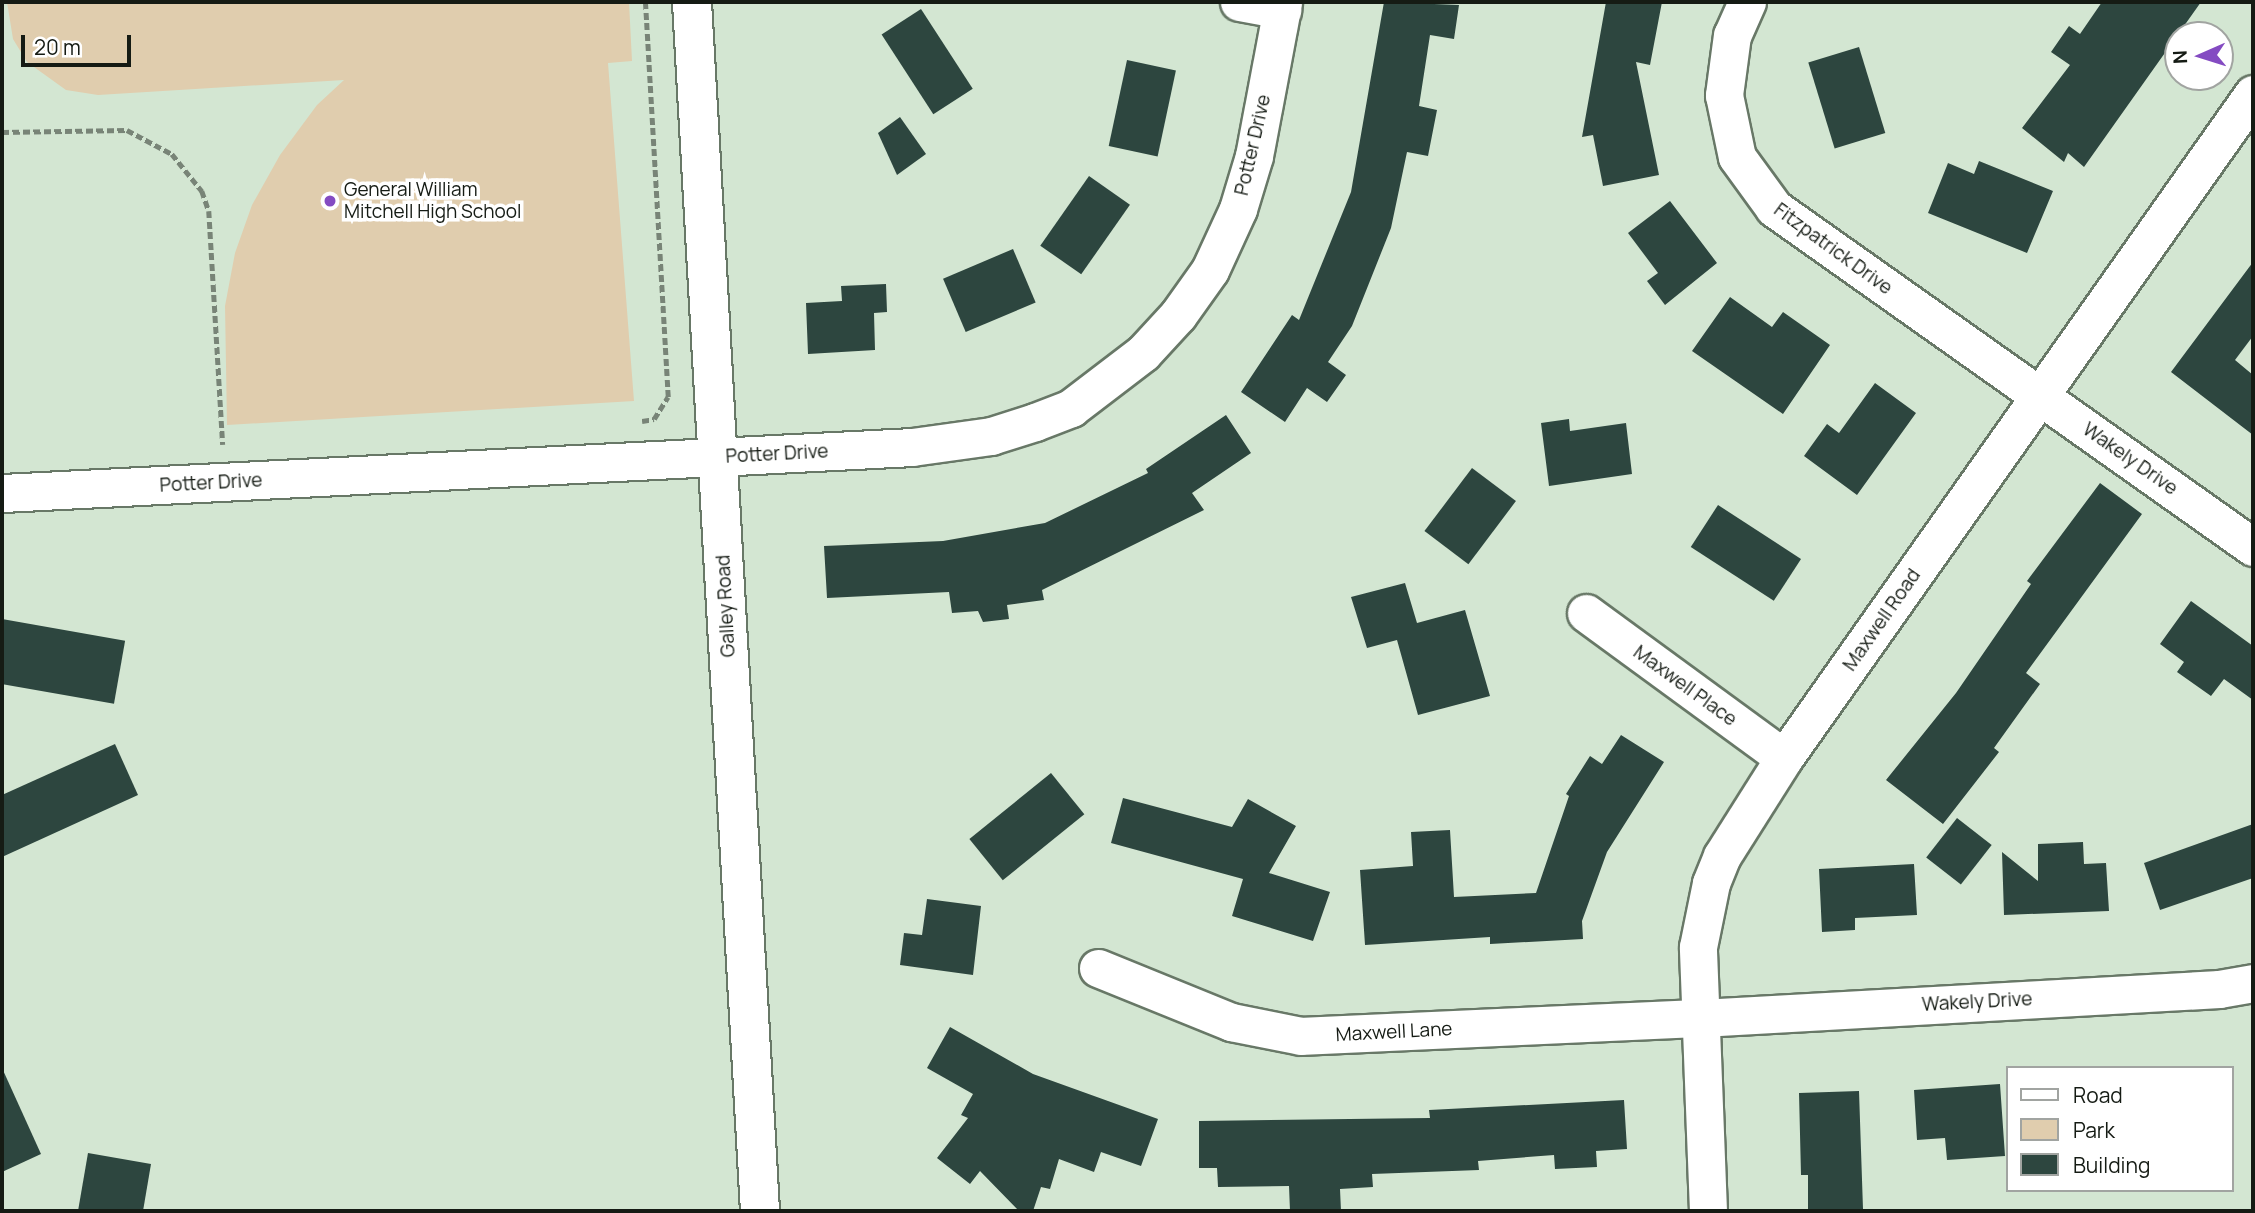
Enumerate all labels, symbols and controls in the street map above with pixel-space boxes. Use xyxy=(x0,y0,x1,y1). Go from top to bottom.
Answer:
scale bar xyxy=(24,21,135,65)
north arrow xyxy=(2164,21,2234,91)
text: 20 m xyxy=(34,33,81,61)
text: N xyxy=(2167,49,2193,64)
street label: Potter Drive xyxy=(1230,92,1276,198)
place label: General William Mitchell High School xyxy=(344,179,521,223)
marker: General William Mitchell High School xyxy=(322,193,338,209)
street label: Fitzpatrick Drive xyxy=(1769,198,1897,300)
street label: Wakely Drive xyxy=(2078,418,2182,500)
street label: Potter Drive xyxy=(725,440,829,468)
street label: Potter Drive xyxy=(159,469,263,497)
street label: Galley Road xyxy=(712,554,740,658)
street label: Maxwell Road xyxy=(1838,565,1926,675)
street label: Maxwell Place xyxy=(1629,641,1741,731)
street label: Wakely Drive xyxy=(1921,988,2033,1016)
street label: Maxwell Lane xyxy=(1335,1018,1453,1046)
legend xyxy=(2007,1066,2234,1192)
text: Road xyxy=(2073,1081,2123,1109)
text: Park xyxy=(2073,1116,2115,1144)
text: Building xyxy=(2073,1151,2150,1179)

